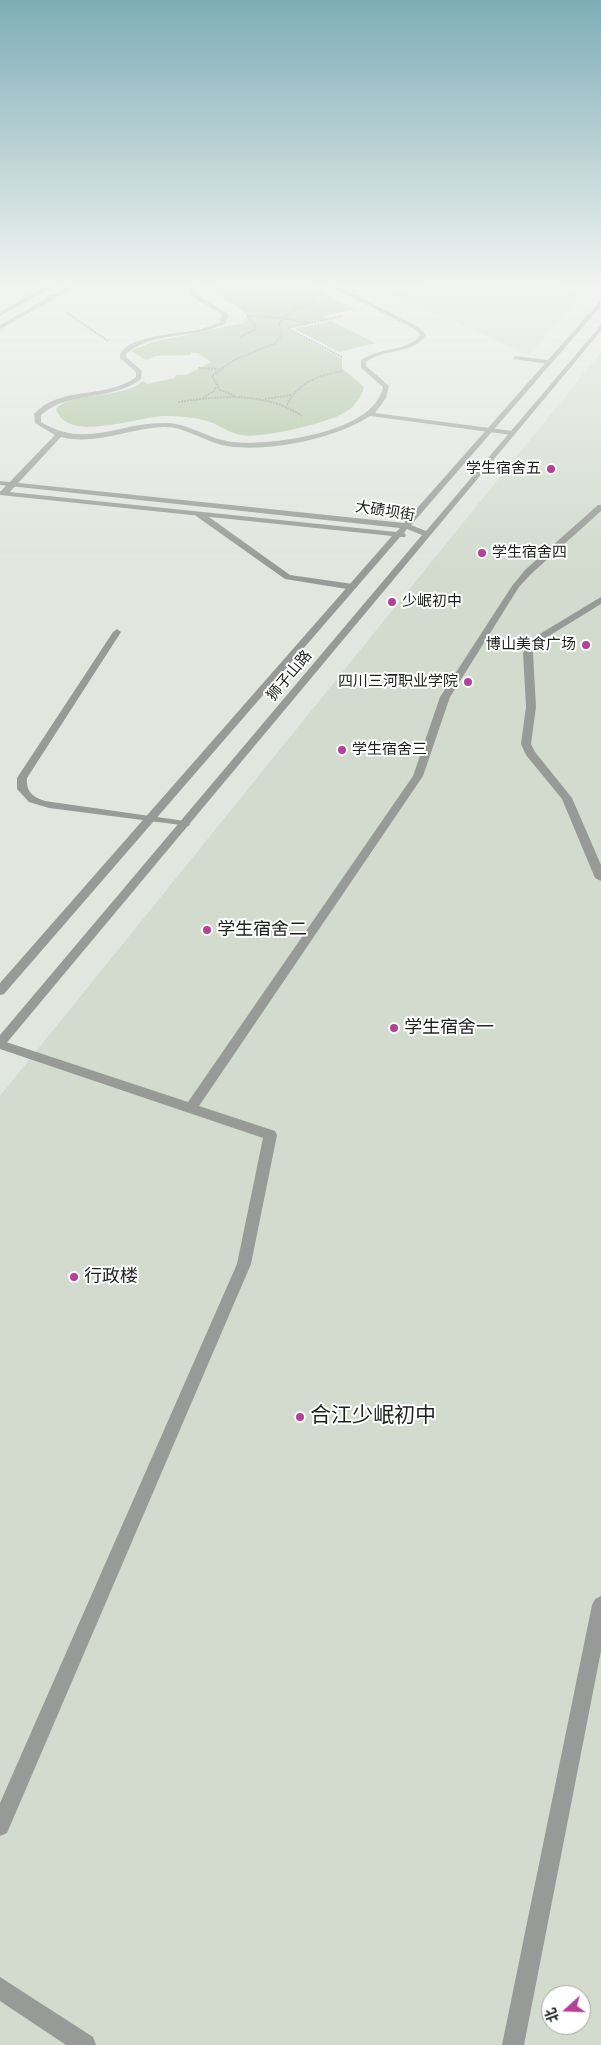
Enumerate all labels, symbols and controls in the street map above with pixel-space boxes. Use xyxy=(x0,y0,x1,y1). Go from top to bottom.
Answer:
place label: 学生宿舍五 xyxy=(466,460,541,478)
marker: 学生宿舍五 xyxy=(545,463,557,475)
street label: 大碛坝街 xyxy=(354,498,416,526)
place label: 学生宿舍四 xyxy=(492,544,567,562)
marker: 学生宿舍四 xyxy=(476,547,488,559)
place label: 少岷初中 xyxy=(402,593,462,611)
marker: 少岷初中 xyxy=(386,596,398,608)
place label: 博山美食广场 xyxy=(486,636,576,654)
marker: 博山美食广场 xyxy=(580,639,592,651)
street label: 狮子山路 xyxy=(264,647,316,705)
place label: 四川三河职业学院 xyxy=(338,673,458,691)
marker: 四川三河职业学院 xyxy=(462,676,474,688)
place label: 学生宿舍三 xyxy=(352,741,427,759)
marker: 学生宿舍三 xyxy=(336,744,348,756)
place label: 学生宿舍二 xyxy=(217,919,307,941)
marker: 学生宿舍二 xyxy=(201,924,213,936)
place label: 学生宿舍一 xyxy=(404,1017,494,1039)
marker: 学生宿舍一 xyxy=(388,1022,400,1034)
place label: 行政楼 xyxy=(84,1266,138,1288)
marker: 行政楼 xyxy=(68,1271,80,1283)
place label: 合江少岷初中 xyxy=(310,1404,436,1430)
marker: 合江少岷初中 xyxy=(294,1411,306,1423)
north arrow xyxy=(541,1985,591,2035)
text: 北 xyxy=(542,2005,563,2024)

